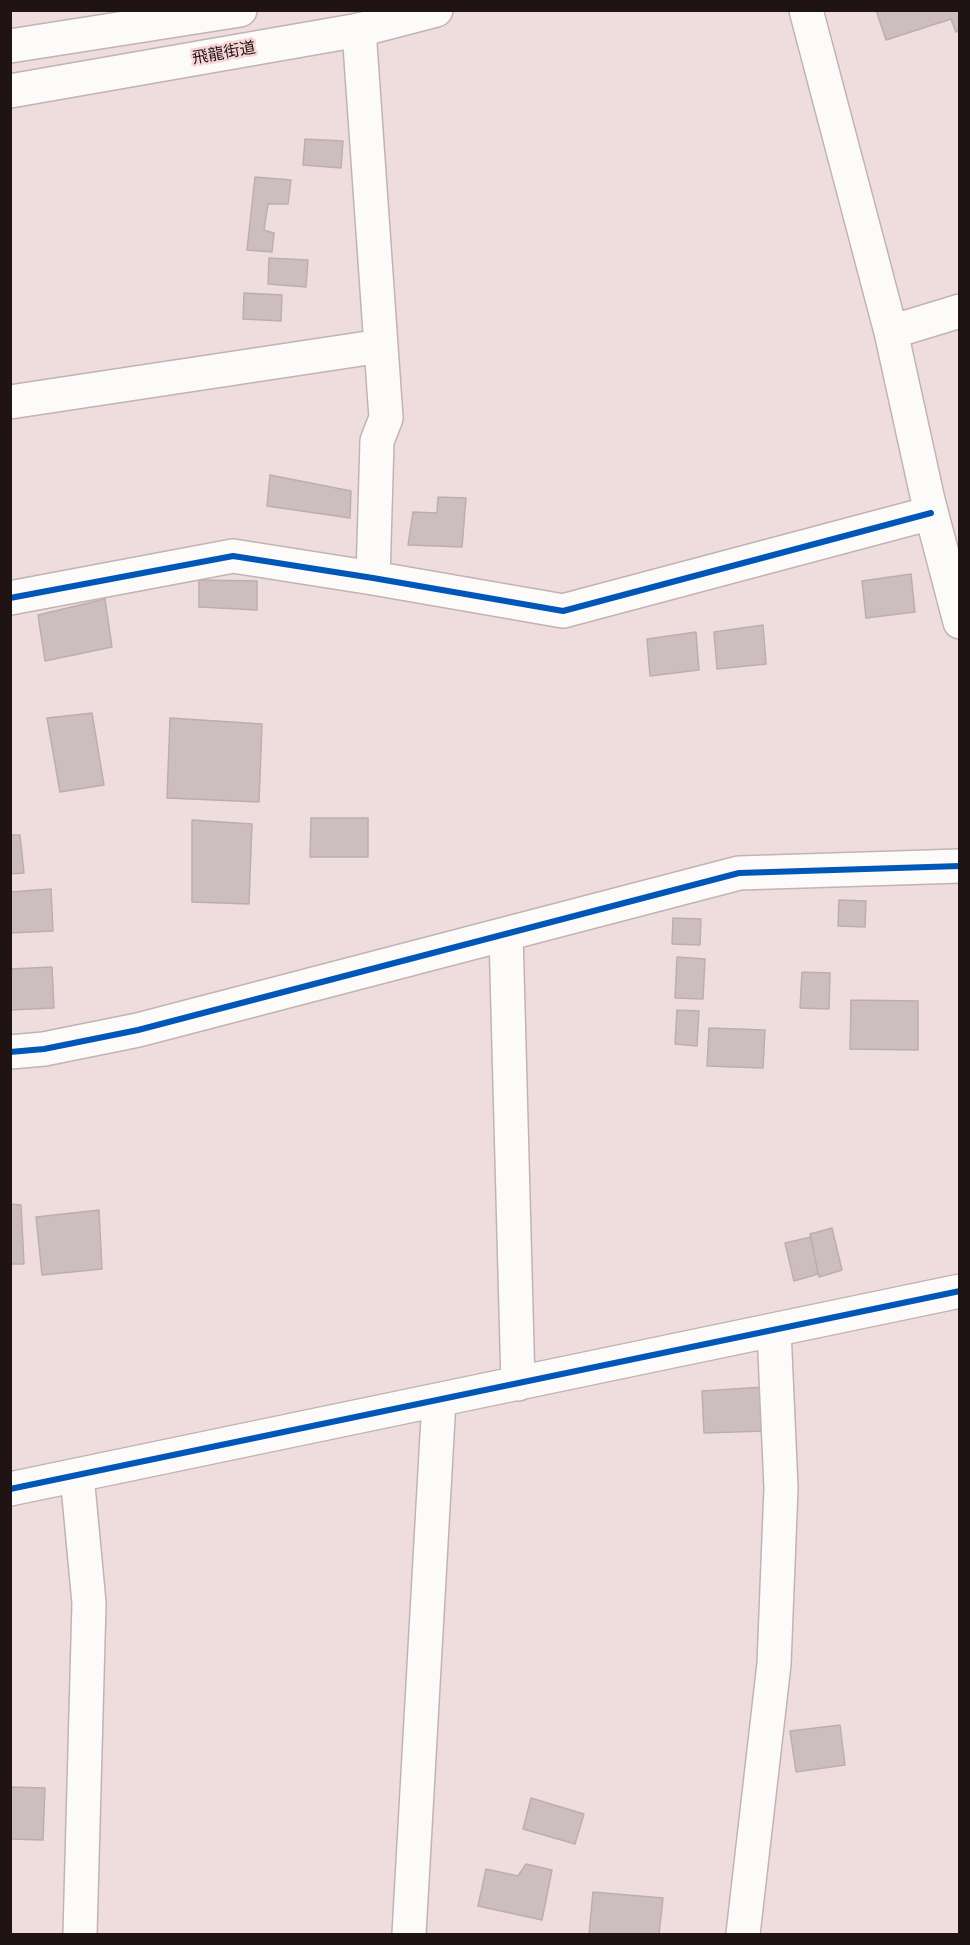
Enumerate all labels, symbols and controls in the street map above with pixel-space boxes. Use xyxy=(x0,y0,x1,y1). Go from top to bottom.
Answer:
street label: 飛龍街道 xyxy=(191,39,257,69)

